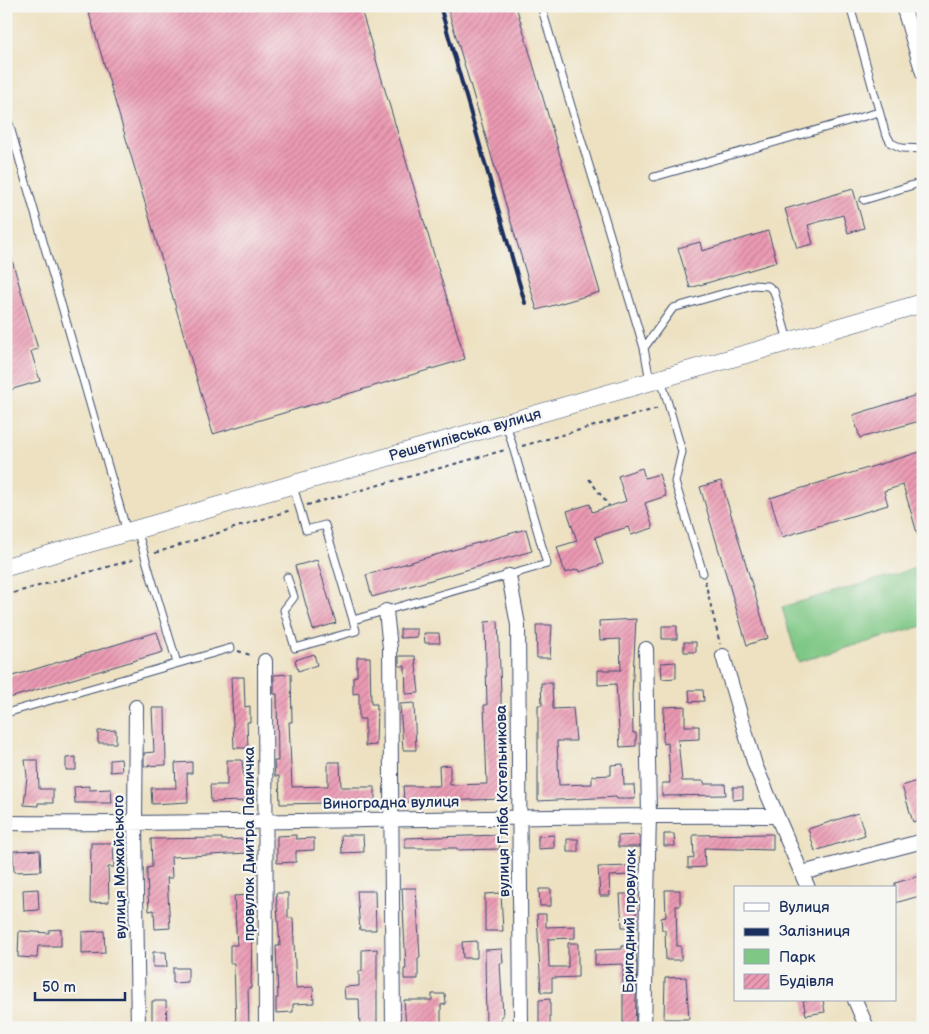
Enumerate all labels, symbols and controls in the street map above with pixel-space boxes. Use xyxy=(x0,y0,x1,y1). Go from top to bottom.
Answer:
street label: Решетилівська вулиця xyxy=(387,404,543,466)
street label: вулиця Гліба Котельникова xyxy=(492,705,514,897)
street label: провулок Дмитра Павличка xyxy=(240,747,259,941)
street label: Виноградна вулиця xyxy=(322,792,460,814)
street label: вулиця Можайського xyxy=(109,795,131,939)
street label: Бригадний провулок xyxy=(619,849,641,993)
legend xyxy=(734,886,896,1002)
text: Вулиця xyxy=(779,898,830,917)
text: Залізниця xyxy=(779,922,850,941)
text: Парк xyxy=(779,948,816,967)
scale bar xyxy=(35,969,125,1001)
text: Будівля xyxy=(779,972,834,991)
text: 50 m xyxy=(42,978,76,997)

